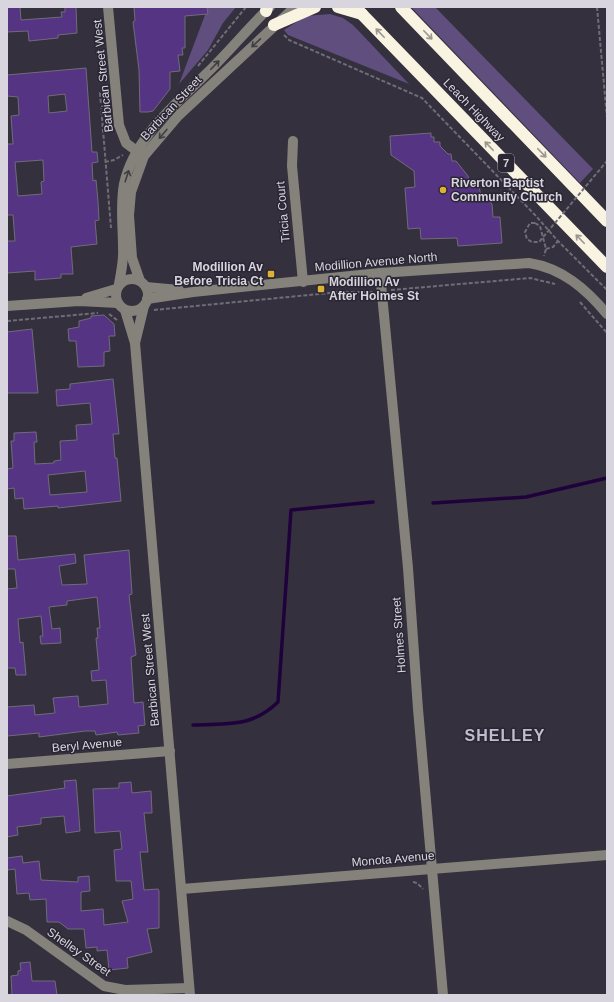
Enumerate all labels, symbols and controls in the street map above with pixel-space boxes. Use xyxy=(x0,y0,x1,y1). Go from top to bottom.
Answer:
street label: Barbican Street West xyxy=(90,18,116,133)
one-way arrow xyxy=(375,28,385,38)
one-way arrow xyxy=(423,30,433,40)
one-way arrow xyxy=(251,38,261,47)
one-way arrow xyxy=(210,60,220,70)
street label: Barbican Street xyxy=(138,72,205,143)
street label: Leach Highway xyxy=(440,76,508,144)
one-way arrow xyxy=(158,128,167,139)
one-way arrow xyxy=(484,141,494,151)
one-way arrow xyxy=(537,148,547,158)
road number: 7 xyxy=(498,154,514,172)
one-way arrow xyxy=(124,170,131,183)
place label: Riverton Baptist Community Church xyxy=(451,176,562,204)
street label: Tricia Court xyxy=(273,180,293,243)
marker: Riverton Baptist Community Church xyxy=(438,185,448,195)
one-way arrow xyxy=(575,234,585,244)
street label: Modillion Avenue North xyxy=(314,250,438,274)
place label: Modillion Av Before Tricia Ct xyxy=(174,260,263,288)
marker: Modillion Av Before Tricia Ct xyxy=(266,269,276,279)
place label: Modillion Av After Holmes St xyxy=(329,275,419,303)
marker: Modillion Av After Holmes St xyxy=(316,284,326,294)
street label: Holmes Street xyxy=(389,596,409,673)
street label: Barbican Street West xyxy=(138,612,162,727)
district label: SHELLEY xyxy=(465,727,545,744)
street label: Beryl Avenue xyxy=(51,735,123,755)
street label: Monota Avenue xyxy=(351,848,435,870)
street label: Shelley Street xyxy=(44,925,114,980)

